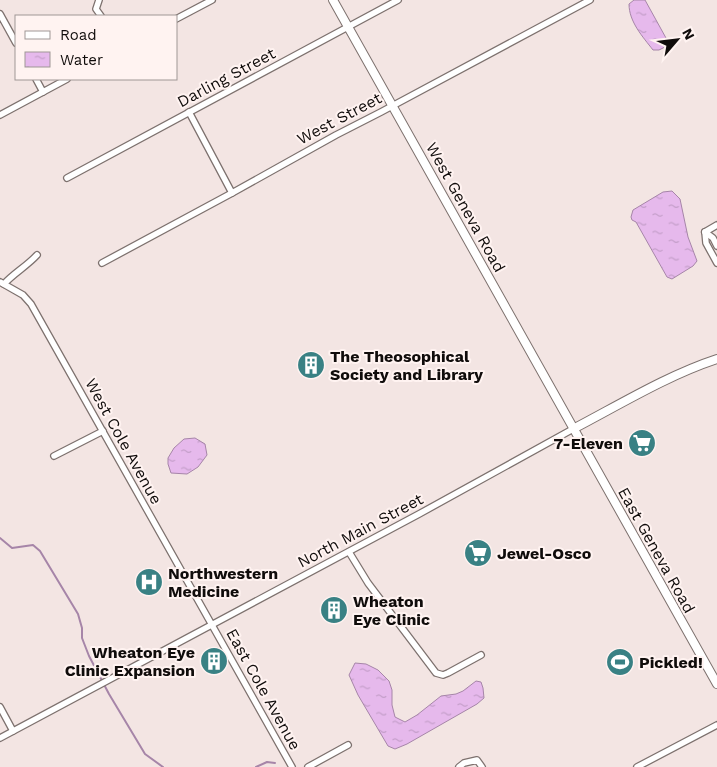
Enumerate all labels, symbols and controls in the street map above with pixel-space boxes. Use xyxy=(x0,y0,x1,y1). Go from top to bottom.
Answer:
legend xyxy=(15,15,178,80)
north arrow xyxy=(652,15,702,65)
text: Road xyxy=(60,26,97,44)
text: N xyxy=(679,26,698,42)
street label: Darling Street xyxy=(174,43,279,111)
text: Water xyxy=(60,51,103,69)
street label: West Street xyxy=(294,88,385,149)
street label: West Geneva Road xyxy=(422,139,509,276)
place label: The Theosophical Society and Library xyxy=(330,347,484,384)
building icon: The Theosophical Society and Library xyxy=(296,350,326,380)
street label: West Cole Avenue xyxy=(81,375,166,507)
supermarket icon: 7-Eleven xyxy=(627,428,657,458)
place label: 7-Eleven xyxy=(553,434,623,453)
street label: East Geneva Road xyxy=(614,484,699,616)
street label: North Main Street xyxy=(294,489,427,572)
supermarket icon: Jewel-Osco xyxy=(463,538,493,568)
place label: Jewel-Osco xyxy=(497,544,592,563)
place label: Northwestern Medicine xyxy=(168,564,278,601)
hospital icon: Northwestern Medicine xyxy=(134,567,164,597)
place label: Wheaton Eye Clinic xyxy=(353,592,430,629)
building icon: Wheaton Eye Clinic xyxy=(319,595,349,625)
street label: East Cole Avenue xyxy=(222,625,305,753)
place label: Wheaton Eye Clinic Expansion xyxy=(65,643,195,680)
building icon: Wheaton Eye Clinic Expansion xyxy=(199,646,229,676)
sports icon: Pickled! xyxy=(605,647,635,677)
place label: Pickled! xyxy=(639,653,703,672)

